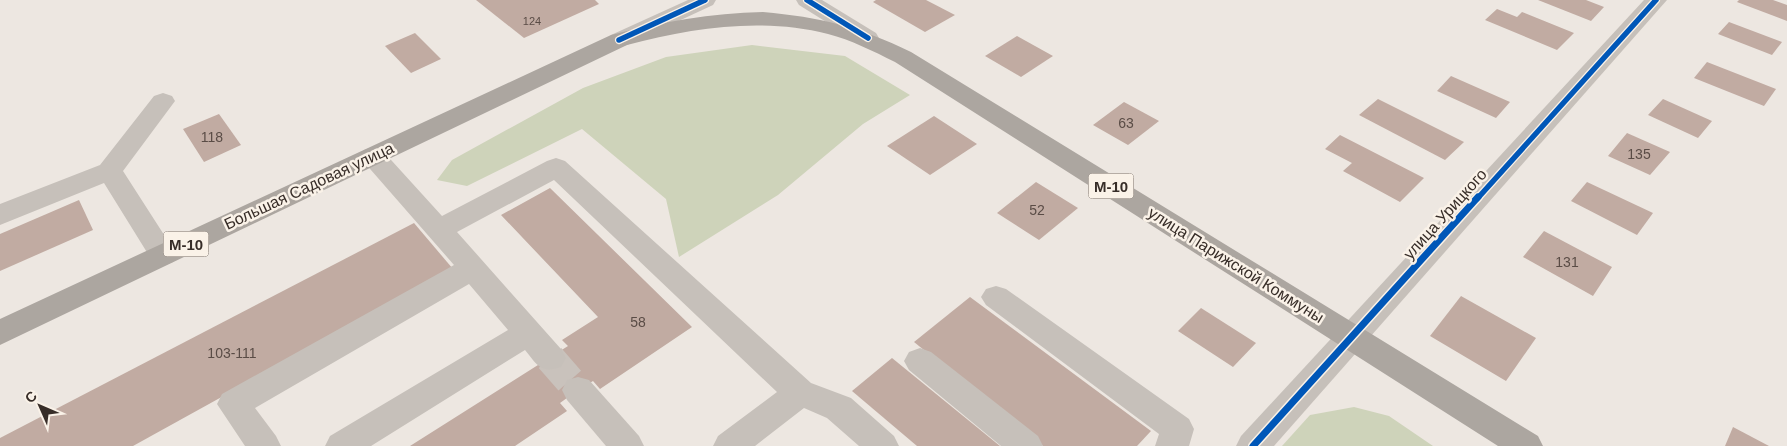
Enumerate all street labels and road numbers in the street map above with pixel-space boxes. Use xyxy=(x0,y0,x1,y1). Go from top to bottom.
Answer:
street label: Большая Садовая улица xyxy=(222,139,396,233)
street label: улица Урицкого xyxy=(1400,165,1490,263)
road number: М-10 xyxy=(1088,174,1134,198)
street label: улица Парижской Коммуны xyxy=(1145,204,1327,326)
road number: М-10 xyxy=(164,232,208,256)

